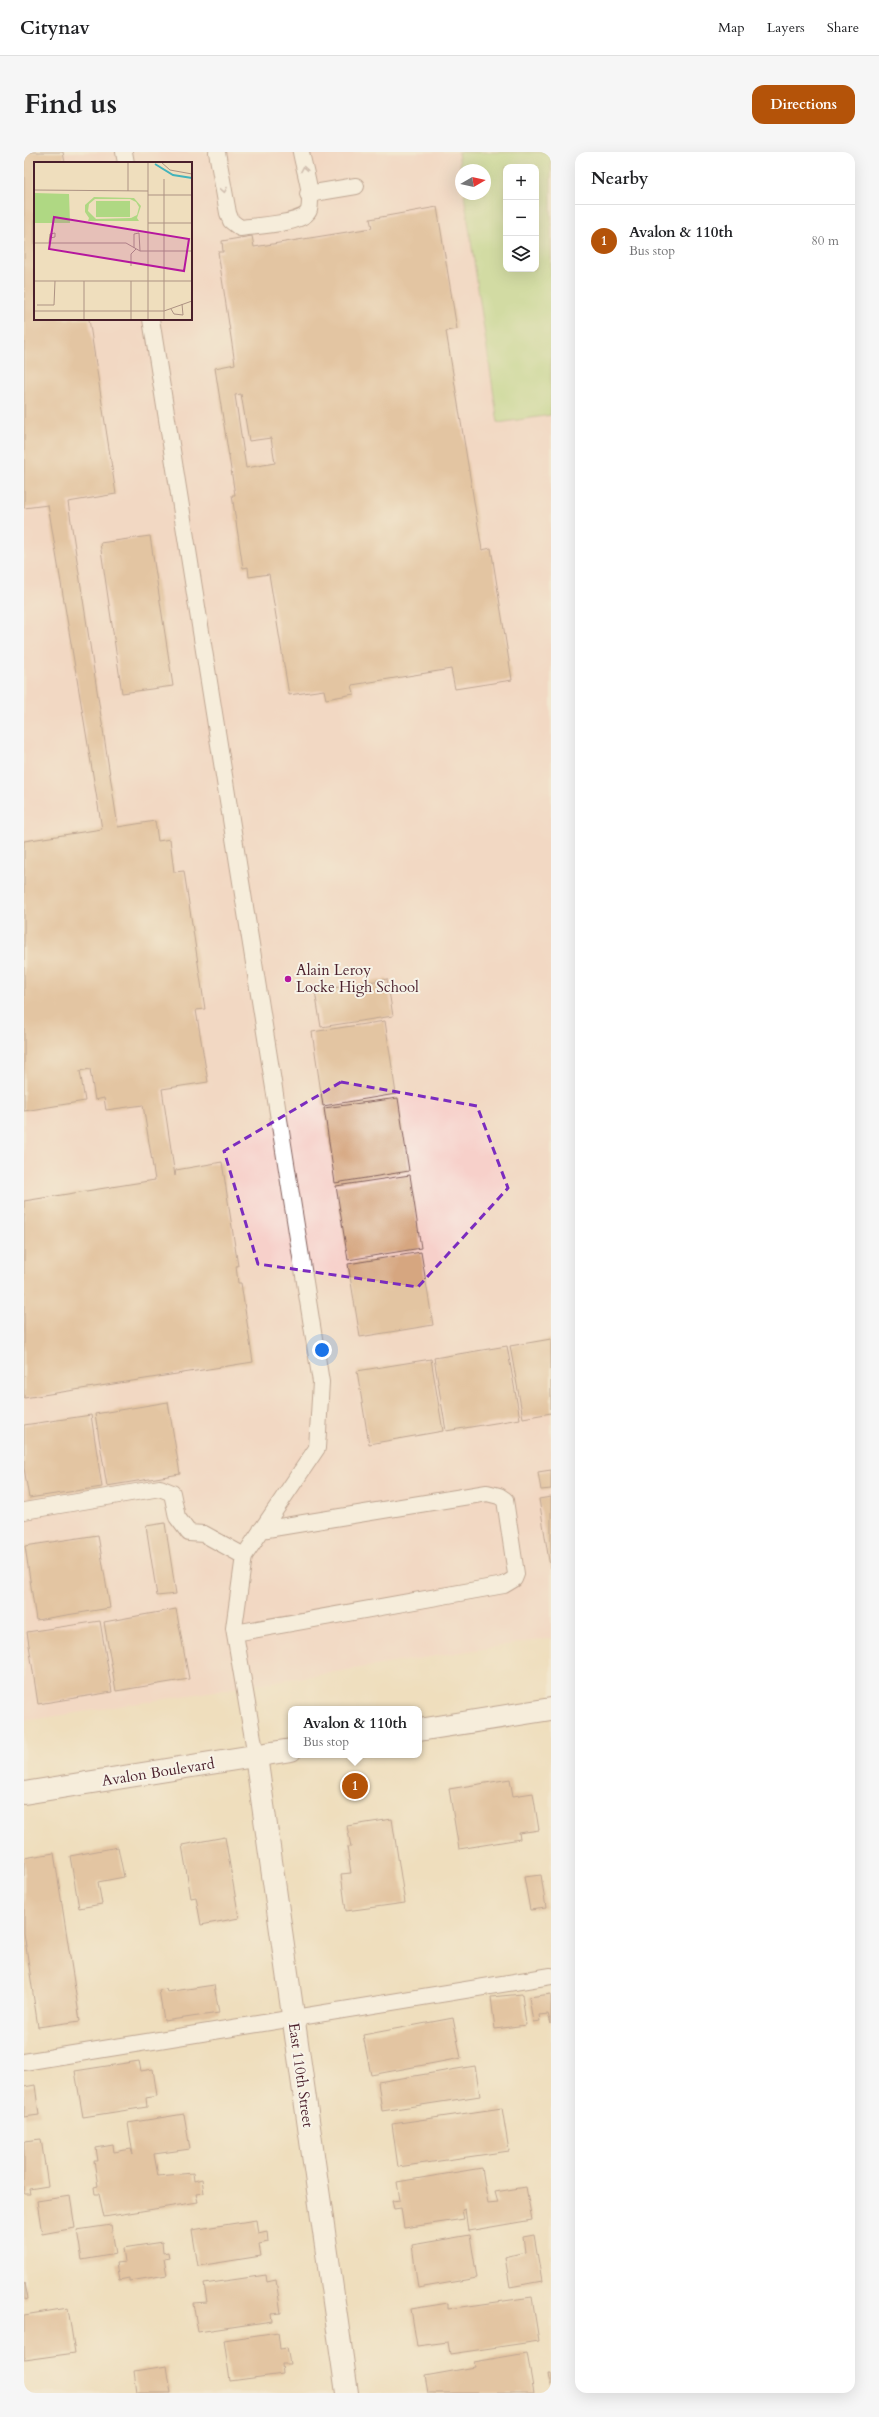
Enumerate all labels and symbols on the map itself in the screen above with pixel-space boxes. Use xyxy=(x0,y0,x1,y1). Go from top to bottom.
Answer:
inset map xyxy=(34,162,192,320)
north arrow xyxy=(455,164,491,200)
one-way arrow xyxy=(300,166,309,172)
one-way arrow xyxy=(219,187,228,194)
place label: Alain Leroy Locke High School xyxy=(296,960,419,997)
marker: Alain Leroy Locke High School xyxy=(283,974,293,984)
your location xyxy=(312,1340,332,1360)
street label: Avalon Boulevard xyxy=(100,1753,216,1791)
pin: 1 xyxy=(342,1771,368,1801)
street label: East 110th Street xyxy=(284,2021,318,2129)

